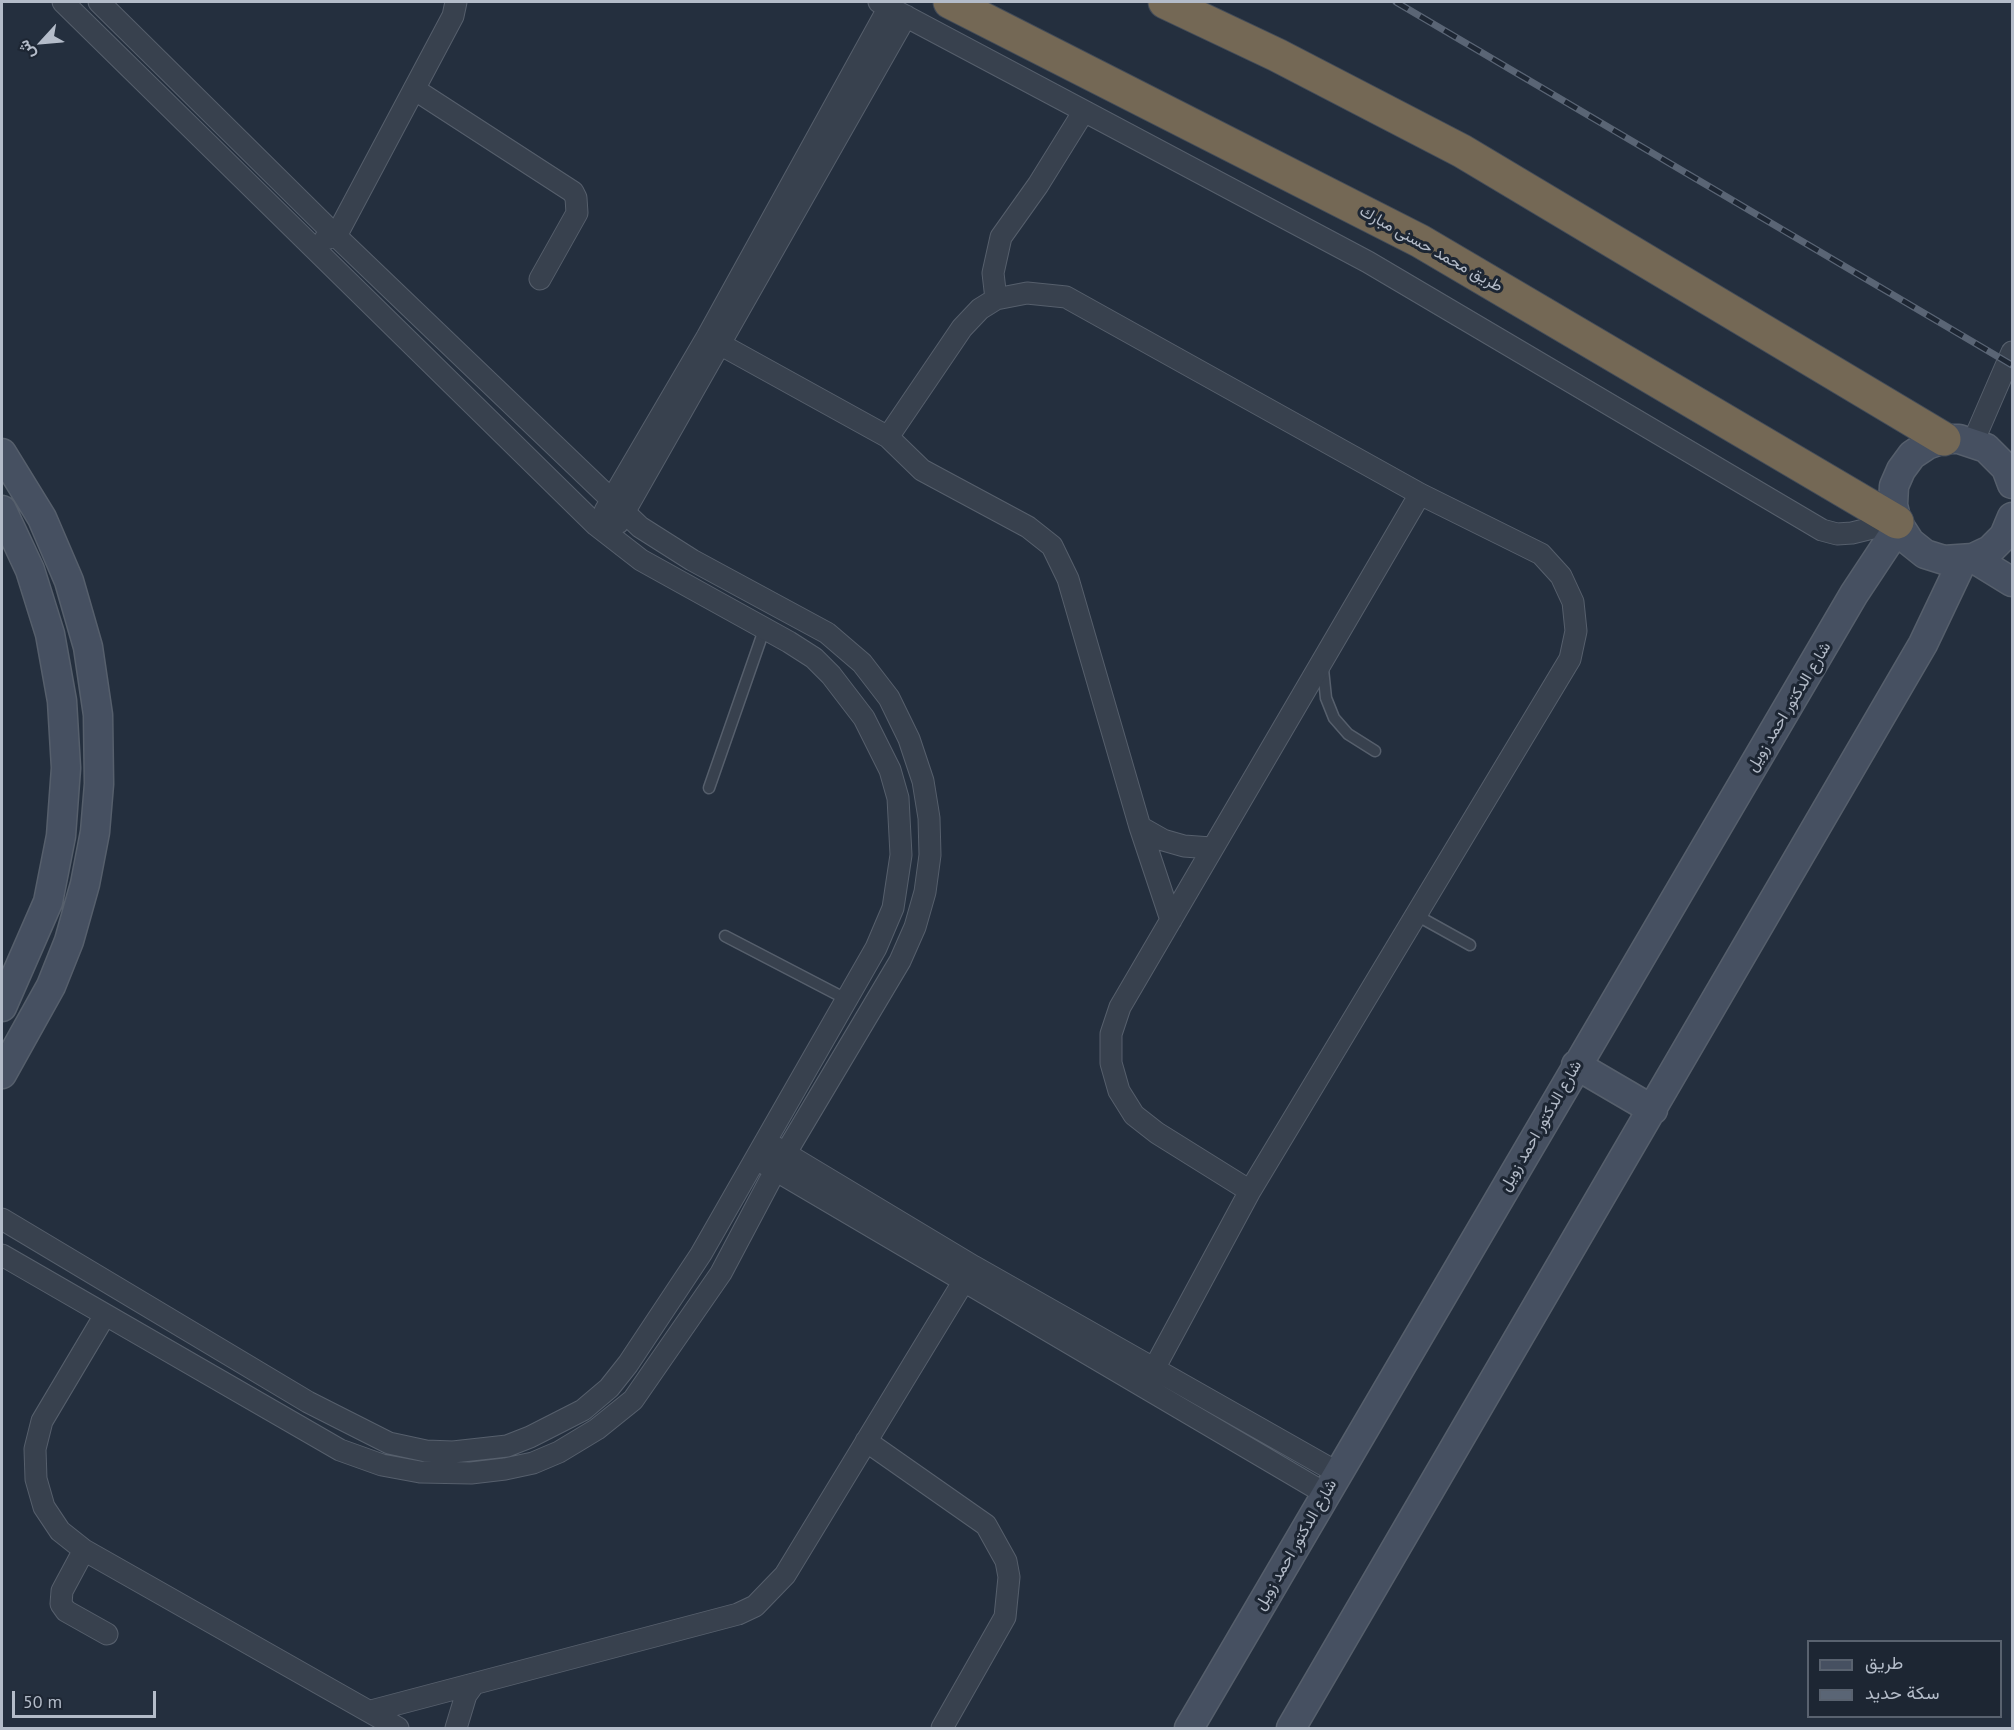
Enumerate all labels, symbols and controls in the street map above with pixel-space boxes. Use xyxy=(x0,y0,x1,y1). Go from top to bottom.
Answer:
north arrow xyxy=(12,12,72,72)
text: ش xyxy=(13,37,39,63)
street label: طريق محمد حسنى مبارك xyxy=(1356,202,1506,296)
street label: شارع الدكتور احمد زويل xyxy=(1743,639,1835,775)
street label: شارع الدكتور احمد زويل xyxy=(1496,1057,1586,1195)
street label: شارع الدكتور احمد زويل xyxy=(1251,1476,1341,1614)
legend xyxy=(1807,1640,2002,1718)
text: طريق xyxy=(1865,1651,1903,1674)
scale bar xyxy=(15,1679,159,1717)
text: سكة حديد xyxy=(1865,1681,1939,1704)
text: 50 m xyxy=(23,1690,62,1713)

